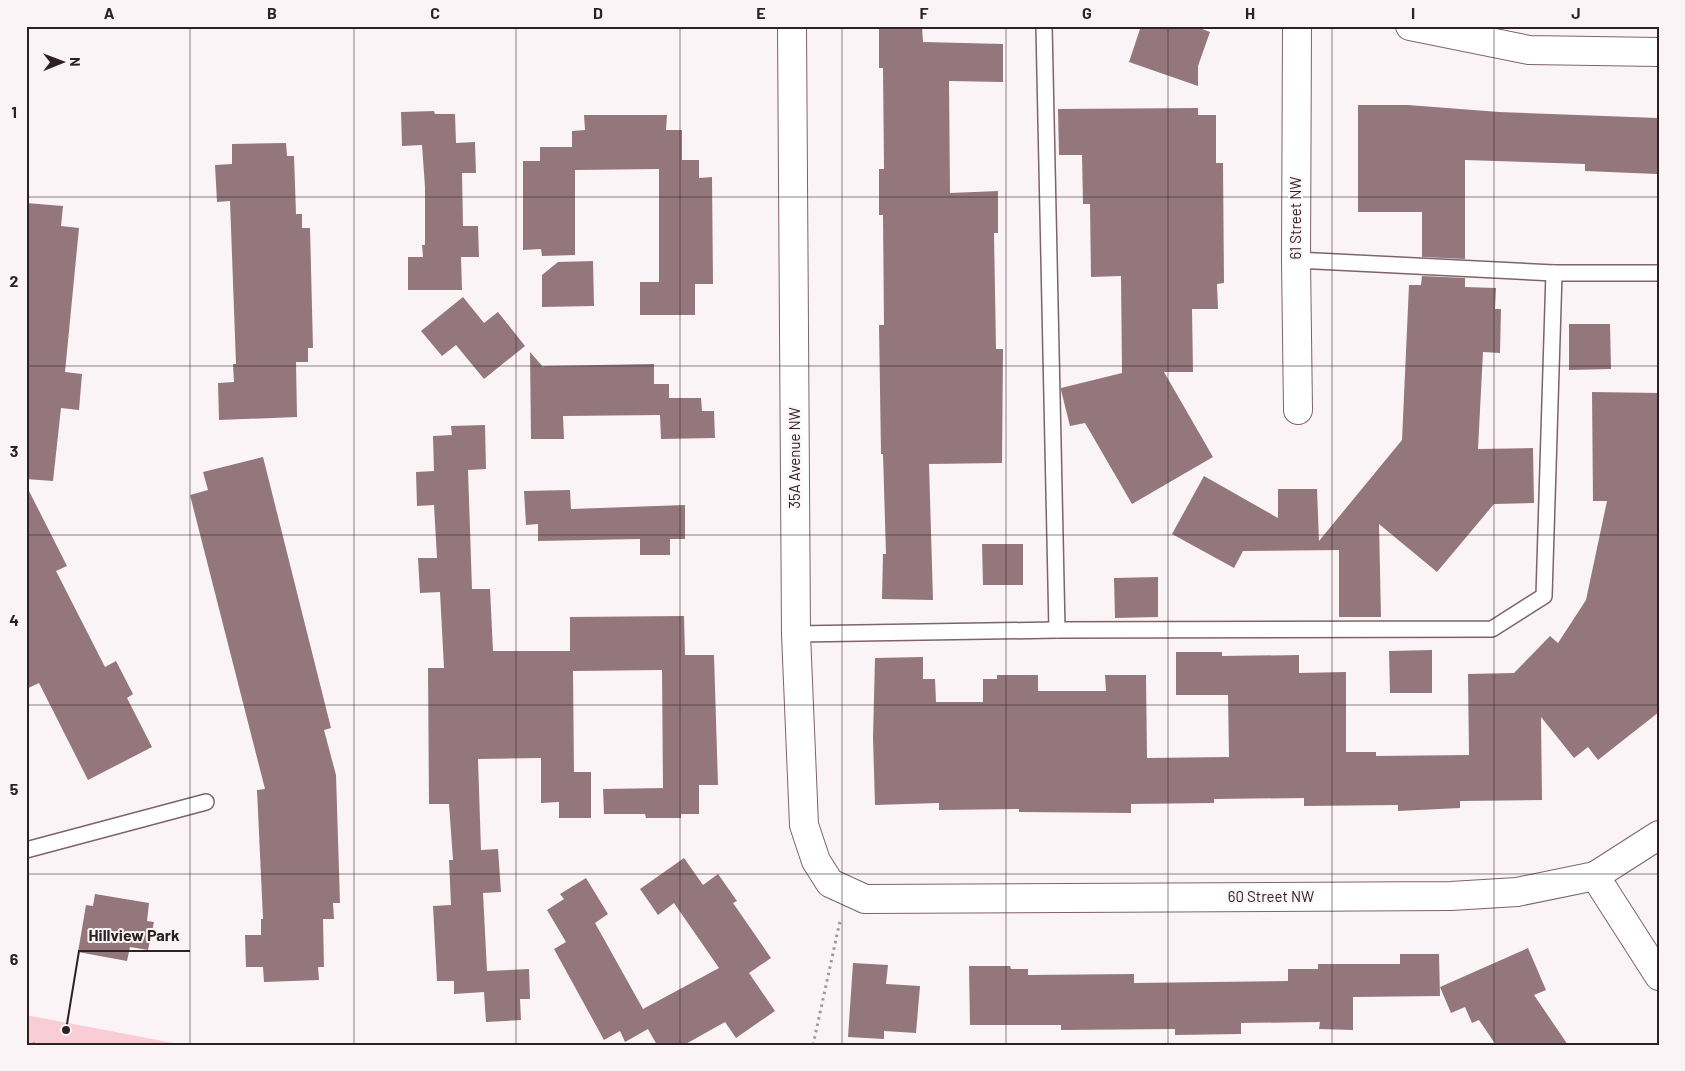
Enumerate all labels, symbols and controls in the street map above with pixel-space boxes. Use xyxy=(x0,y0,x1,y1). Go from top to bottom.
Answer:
text: A xyxy=(104,3,115,22)
text: B xyxy=(267,3,277,22)
text: C xyxy=(430,3,440,22)
text: D xyxy=(593,3,603,22)
text: E xyxy=(756,3,766,22)
text: F xyxy=(920,3,929,22)
text: G xyxy=(1082,3,1092,22)
text: H xyxy=(1245,3,1255,22)
text: I xyxy=(1411,3,1415,22)
text: J xyxy=(1571,3,1581,22)
north arrow xyxy=(38,38,88,88)
text: N xyxy=(67,57,84,67)
text: 1 xyxy=(11,102,17,121)
street label: 61 Street NW xyxy=(1286,177,1304,259)
text: 2 xyxy=(10,271,19,290)
street label: 35A Avenue NW xyxy=(785,407,803,509)
text: 3 xyxy=(10,441,18,460)
text: 4 xyxy=(9,610,19,629)
text: 5 xyxy=(10,779,19,798)
street label: 60 Street NW xyxy=(1228,887,1314,905)
callout: Hillview Park xyxy=(79,920,190,951)
text: Hillview Park xyxy=(89,925,180,944)
text: 6 xyxy=(10,949,19,968)

